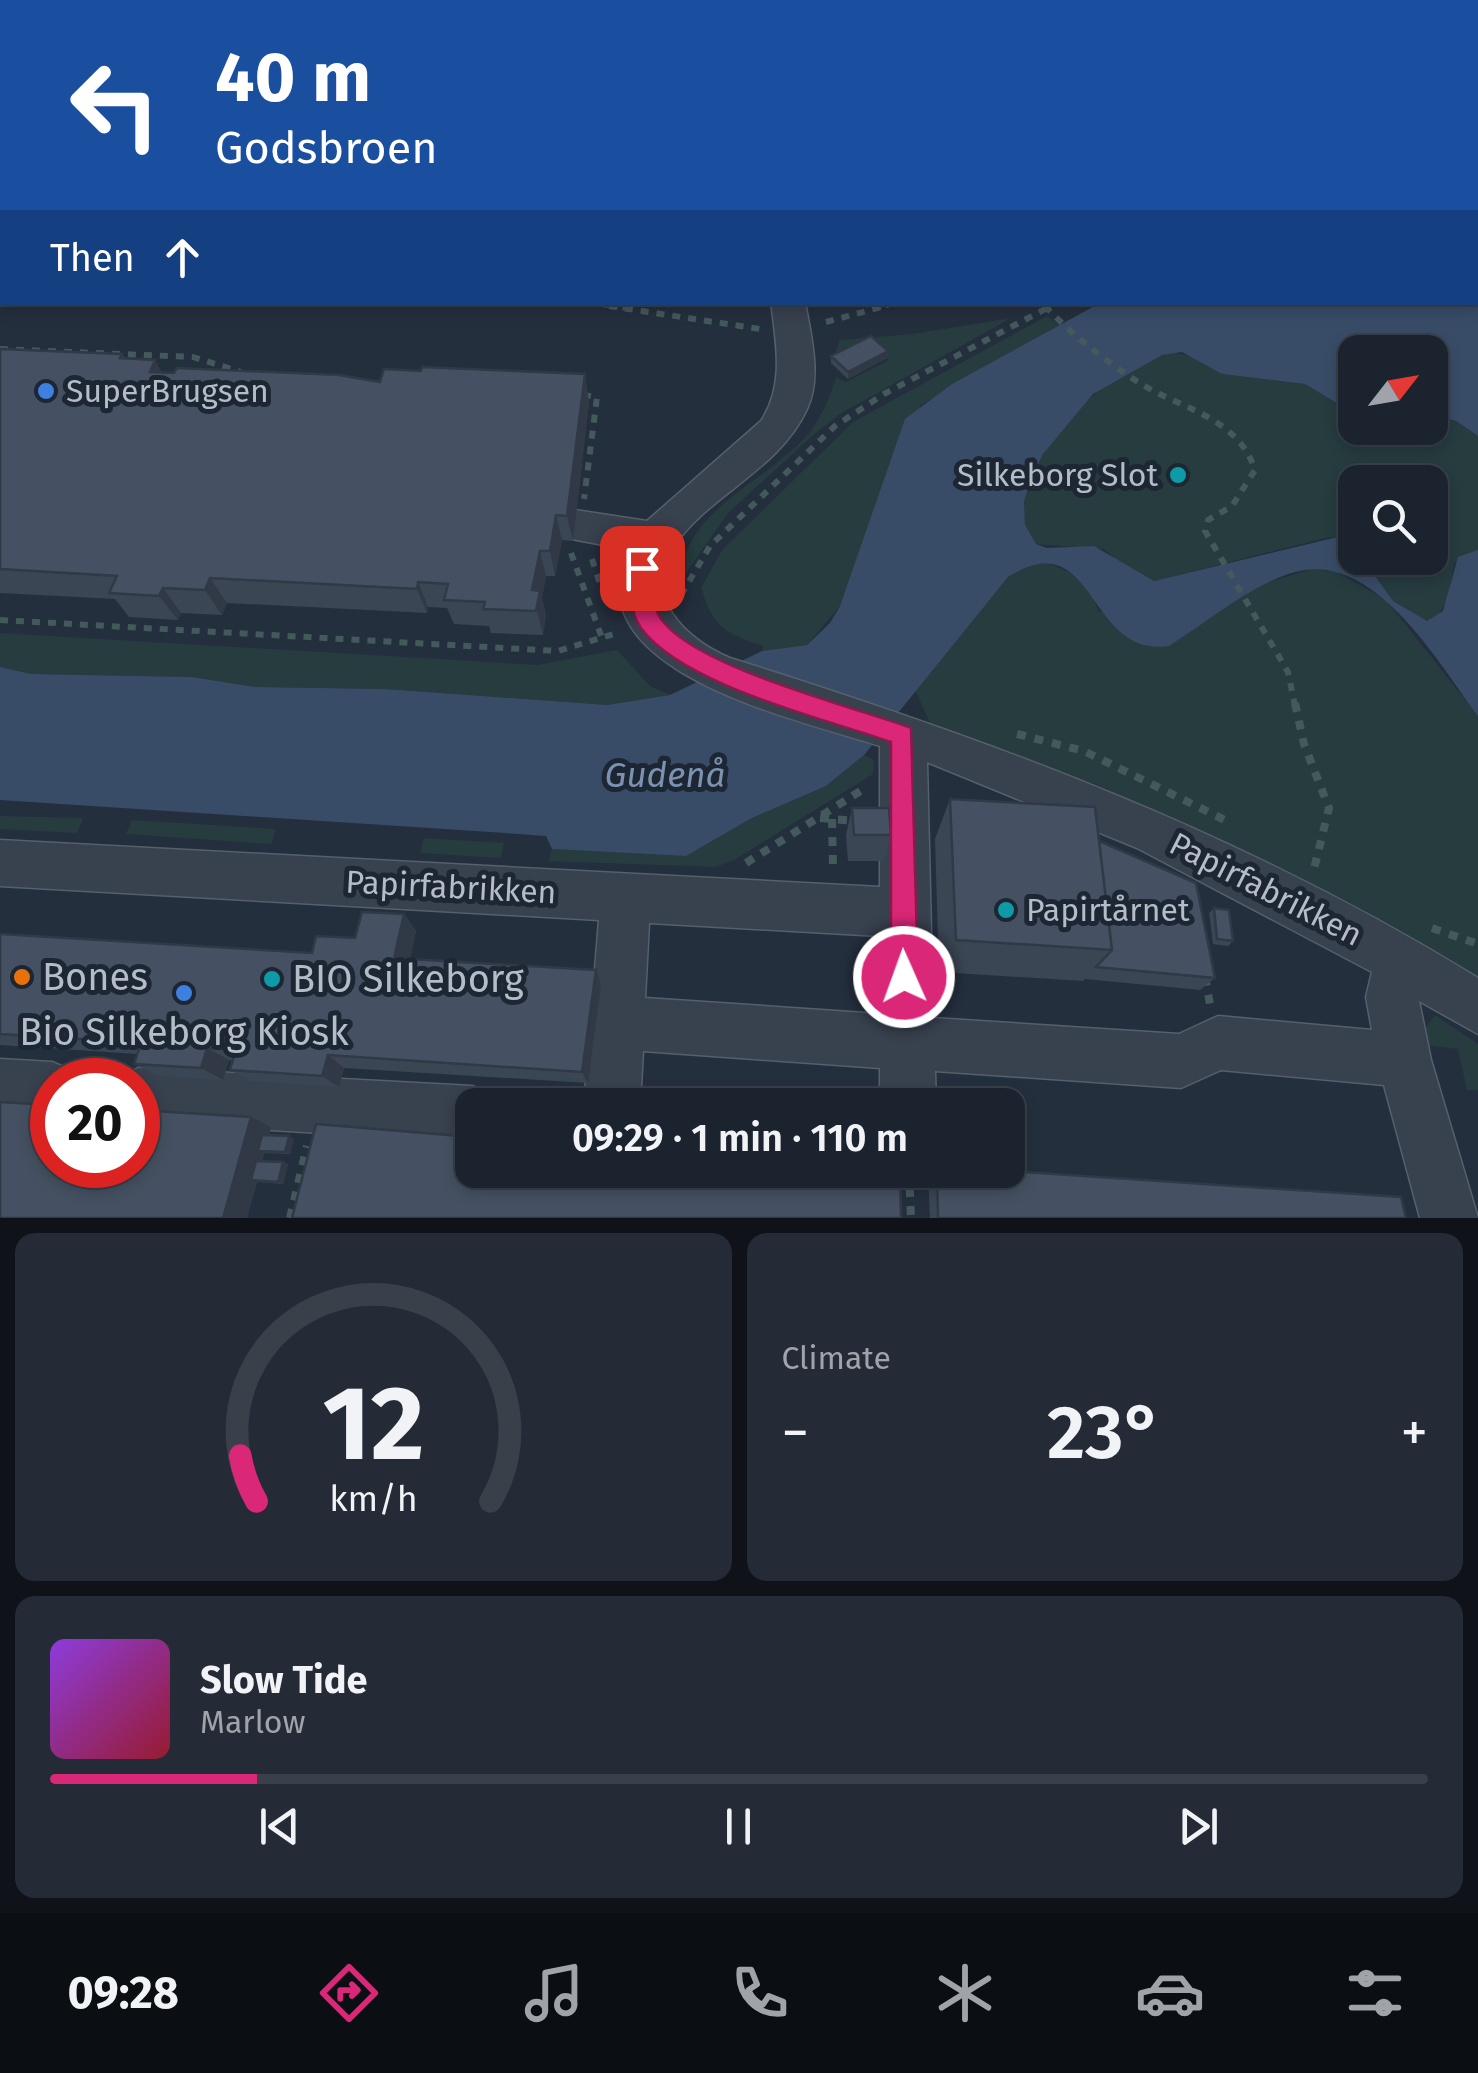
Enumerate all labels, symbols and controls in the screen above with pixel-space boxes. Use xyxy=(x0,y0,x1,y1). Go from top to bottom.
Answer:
text: 40 m xyxy=(215,36,371,120)
icon: left xyxy=(50,40,180,170)
text: Godsbroen xyxy=(215,121,438,175)
icon: ahead xyxy=(155,230,210,285)
text: Then xyxy=(50,235,135,281)
north arrow xyxy=(1338,335,1448,445)
map controls xyxy=(1338,335,1448,575)
place label: SuperBrugsen xyxy=(66,372,269,410)
marker: SuperBrugsen xyxy=(35,380,57,402)
place label: Silkeborg Slot xyxy=(957,456,1158,494)
marker: Silkeborg Slot xyxy=(1167,464,1189,486)
button: search xyxy=(1338,465,1448,575)
pin xyxy=(600,526,685,611)
icon: arrive xyxy=(615,541,670,596)
water label: Gudenå xyxy=(605,754,725,796)
street label: Papirfabrikken xyxy=(1163,824,1369,954)
street label: Papirfabrikken xyxy=(345,863,557,911)
place label: Papirtårnet xyxy=(1026,891,1190,929)
marker: Papirtårnet xyxy=(995,899,1017,921)
position arrow xyxy=(852,925,956,1029)
place label: Bones xyxy=(42,954,148,1000)
place label: BIO Silkeborg xyxy=(292,956,524,1002)
marker: Bones xyxy=(11,966,33,988)
marker: BIO Silkeborg xyxy=(261,968,283,990)
marker: Bio Silkeborg Kiosk xyxy=(173,982,195,1004)
place label: Bio Silkeborg Kiosk xyxy=(19,1009,349,1055)
speed limit sign: 20 xyxy=(30,1058,160,1188)
text: 09:29 · 1 min · 110 m xyxy=(572,1115,908,1161)
text: Climate xyxy=(782,1339,891,1377)
text: 12 xyxy=(322,1362,424,1487)
text: 23° xyxy=(1047,1388,1163,1478)
text: − xyxy=(782,1400,809,1466)
text: + xyxy=(1401,1400,1428,1466)
text: km/h xyxy=(329,1478,417,1520)
text: Slow Tide xyxy=(200,1657,368,1703)
text: Marlow xyxy=(200,1703,306,1741)
icon: previous xyxy=(252,1799,307,1854)
icon: pause xyxy=(711,1799,766,1854)
icon: next xyxy=(1171,1799,1226,1854)
icon: directions xyxy=(314,1958,384,2028)
icon: music xyxy=(519,1958,589,2028)
icon: phone xyxy=(725,1958,795,2028)
icon: climate xyxy=(930,1958,1000,2028)
icon: car xyxy=(1135,1958,1205,2028)
icon: filters xyxy=(1340,1958,1410,2028)
text: 09:28 xyxy=(68,1966,179,2020)

